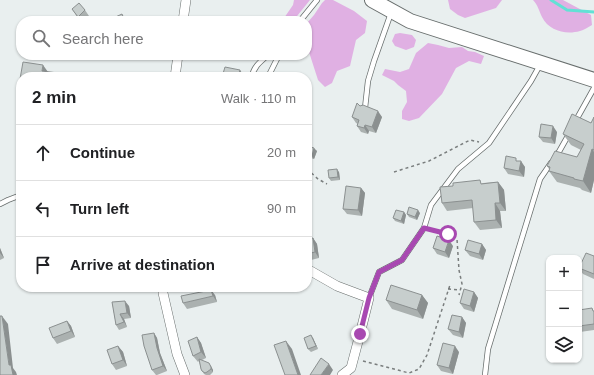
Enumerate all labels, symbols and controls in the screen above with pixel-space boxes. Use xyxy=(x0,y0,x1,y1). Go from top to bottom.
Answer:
search box xyxy=(16,16,312,60)
icon: search xyxy=(30,27,52,49)
text: Search here xyxy=(62,30,144,47)
text: 2 min xyxy=(32,88,76,107)
text: Walk · 110 m xyxy=(221,91,296,106)
icon: ahead xyxy=(32,142,54,164)
text: Continue xyxy=(70,144,135,161)
text: 20 m xyxy=(267,145,296,160)
icon: left xyxy=(32,198,54,220)
text: Turn left xyxy=(70,200,129,217)
text: 90 m xyxy=(267,201,296,216)
route start xyxy=(439,225,457,243)
icon: arrive xyxy=(32,254,54,276)
map controls xyxy=(546,255,582,363)
button: + xyxy=(546,255,582,291)
text: Arrive at destination xyxy=(70,256,215,273)
button: − xyxy=(546,291,582,327)
route end xyxy=(351,325,369,343)
button: layers xyxy=(546,327,582,363)

